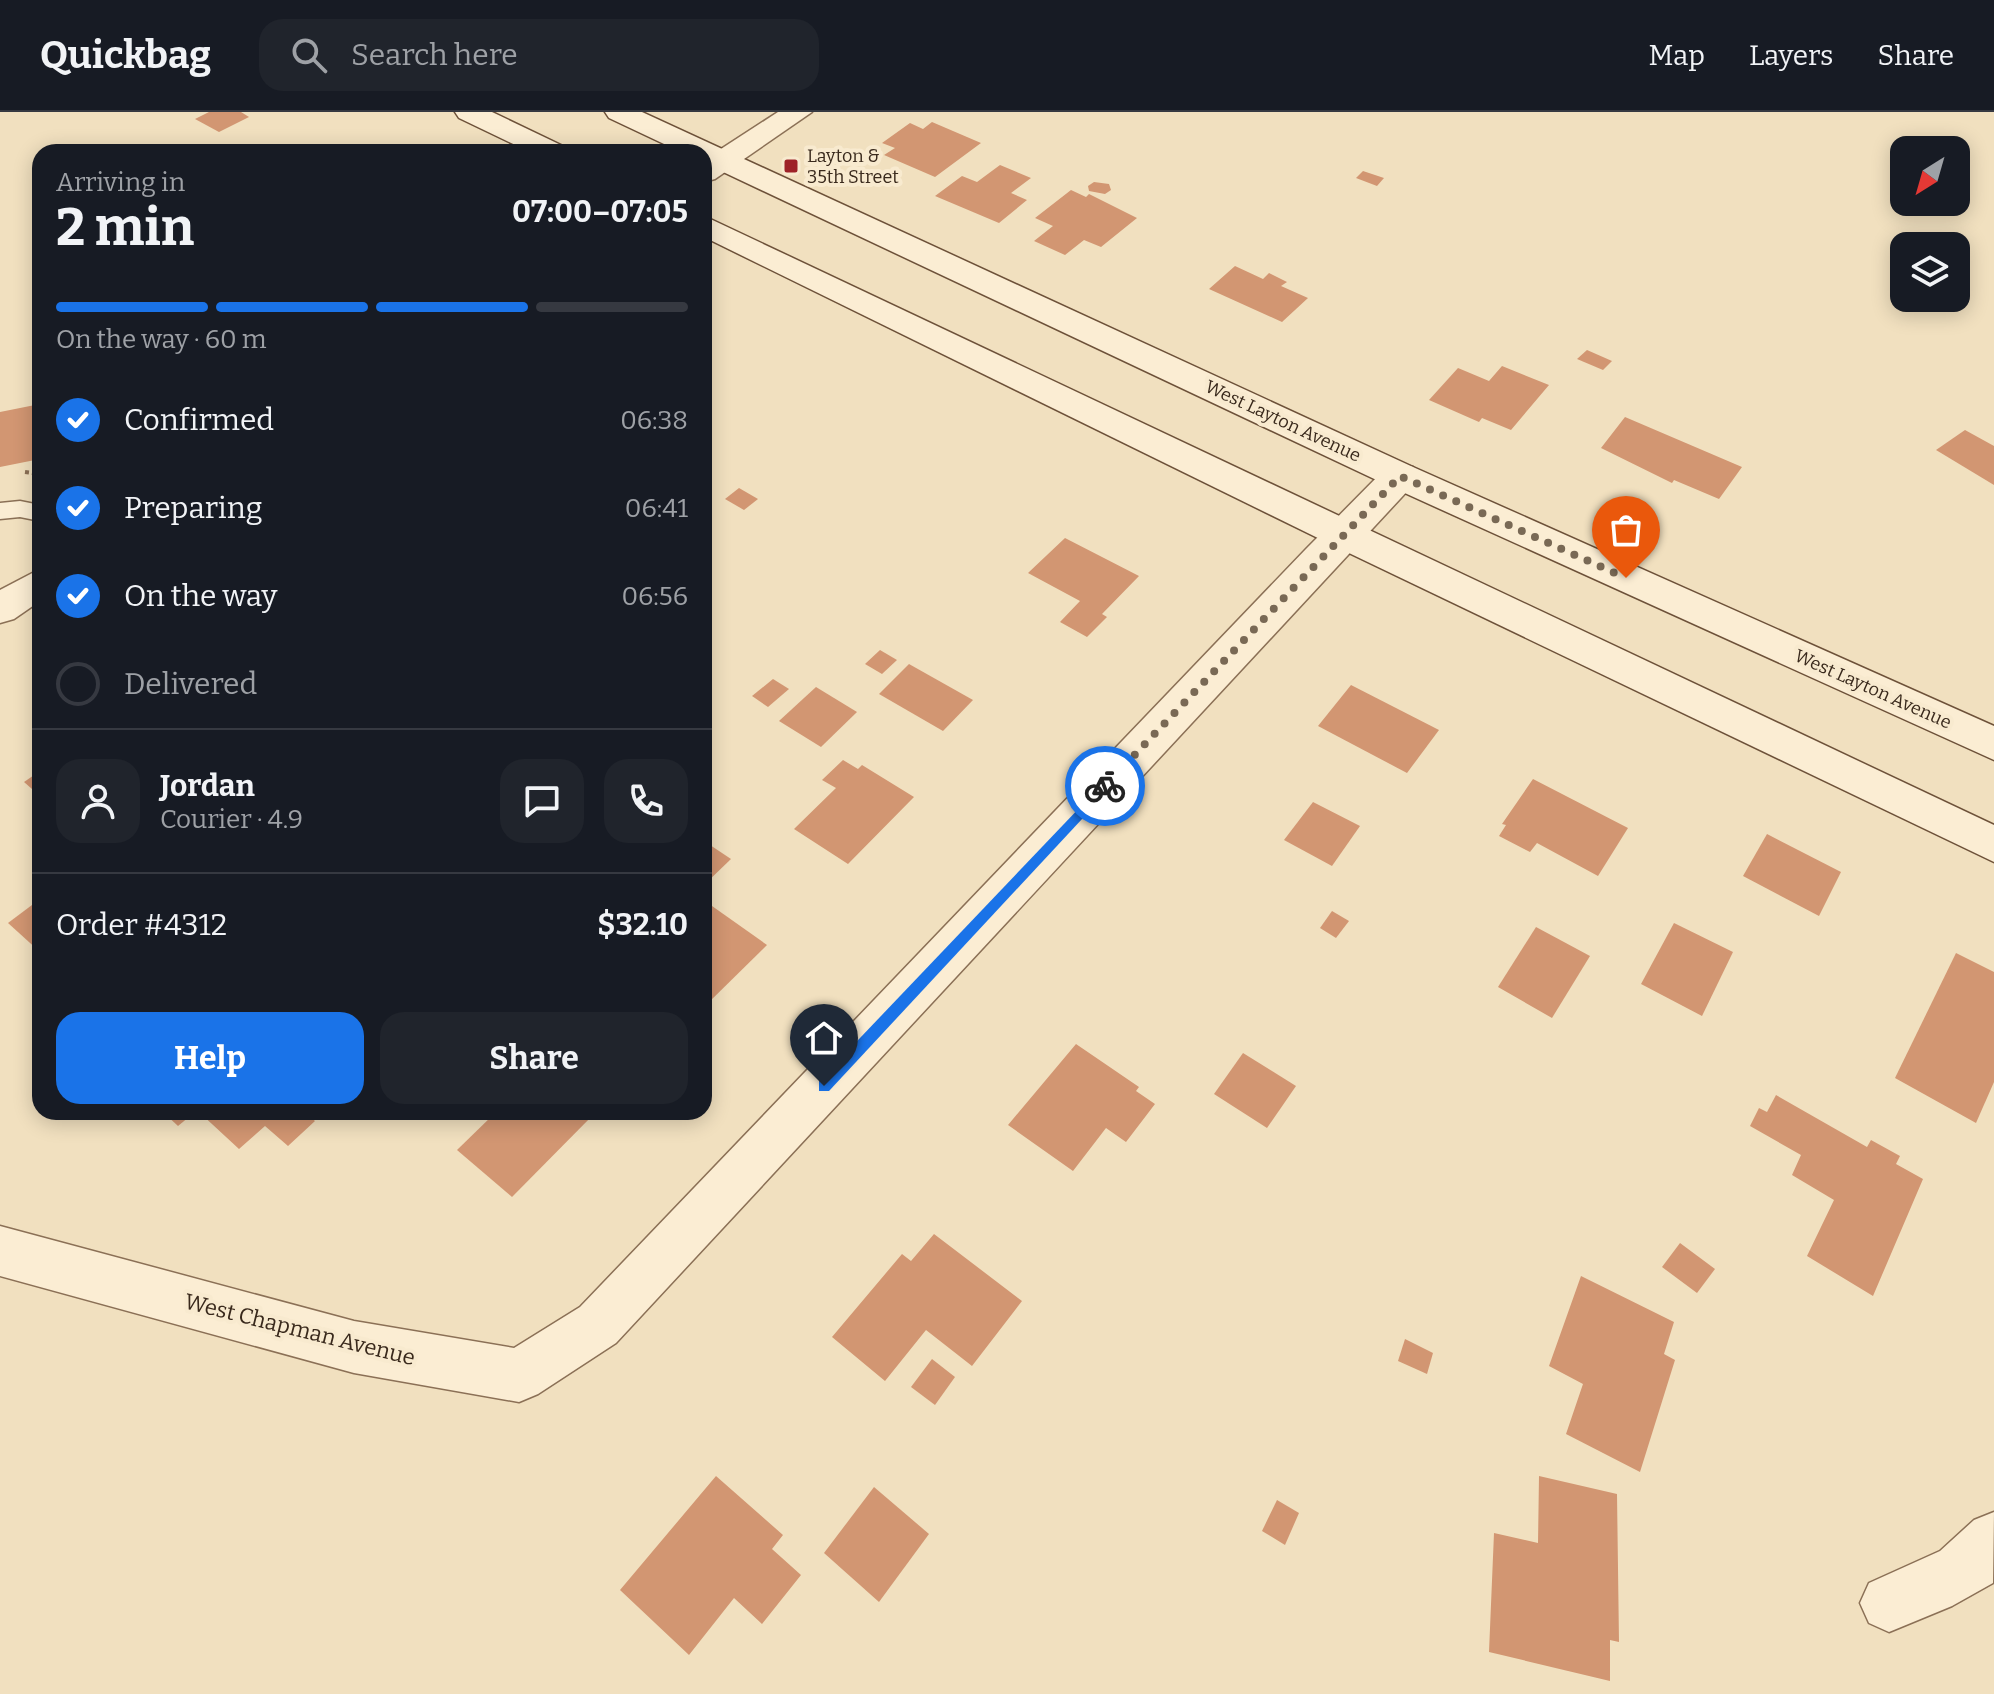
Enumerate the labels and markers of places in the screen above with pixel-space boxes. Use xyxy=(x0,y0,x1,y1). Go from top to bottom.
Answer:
place label: Layton & 35th Street xyxy=(807,145,899,188)
marker: Layton & 35th Street xyxy=(782,157,800,175)
pin xyxy=(1592,496,1660,578)
pin xyxy=(790,1004,858,1086)

